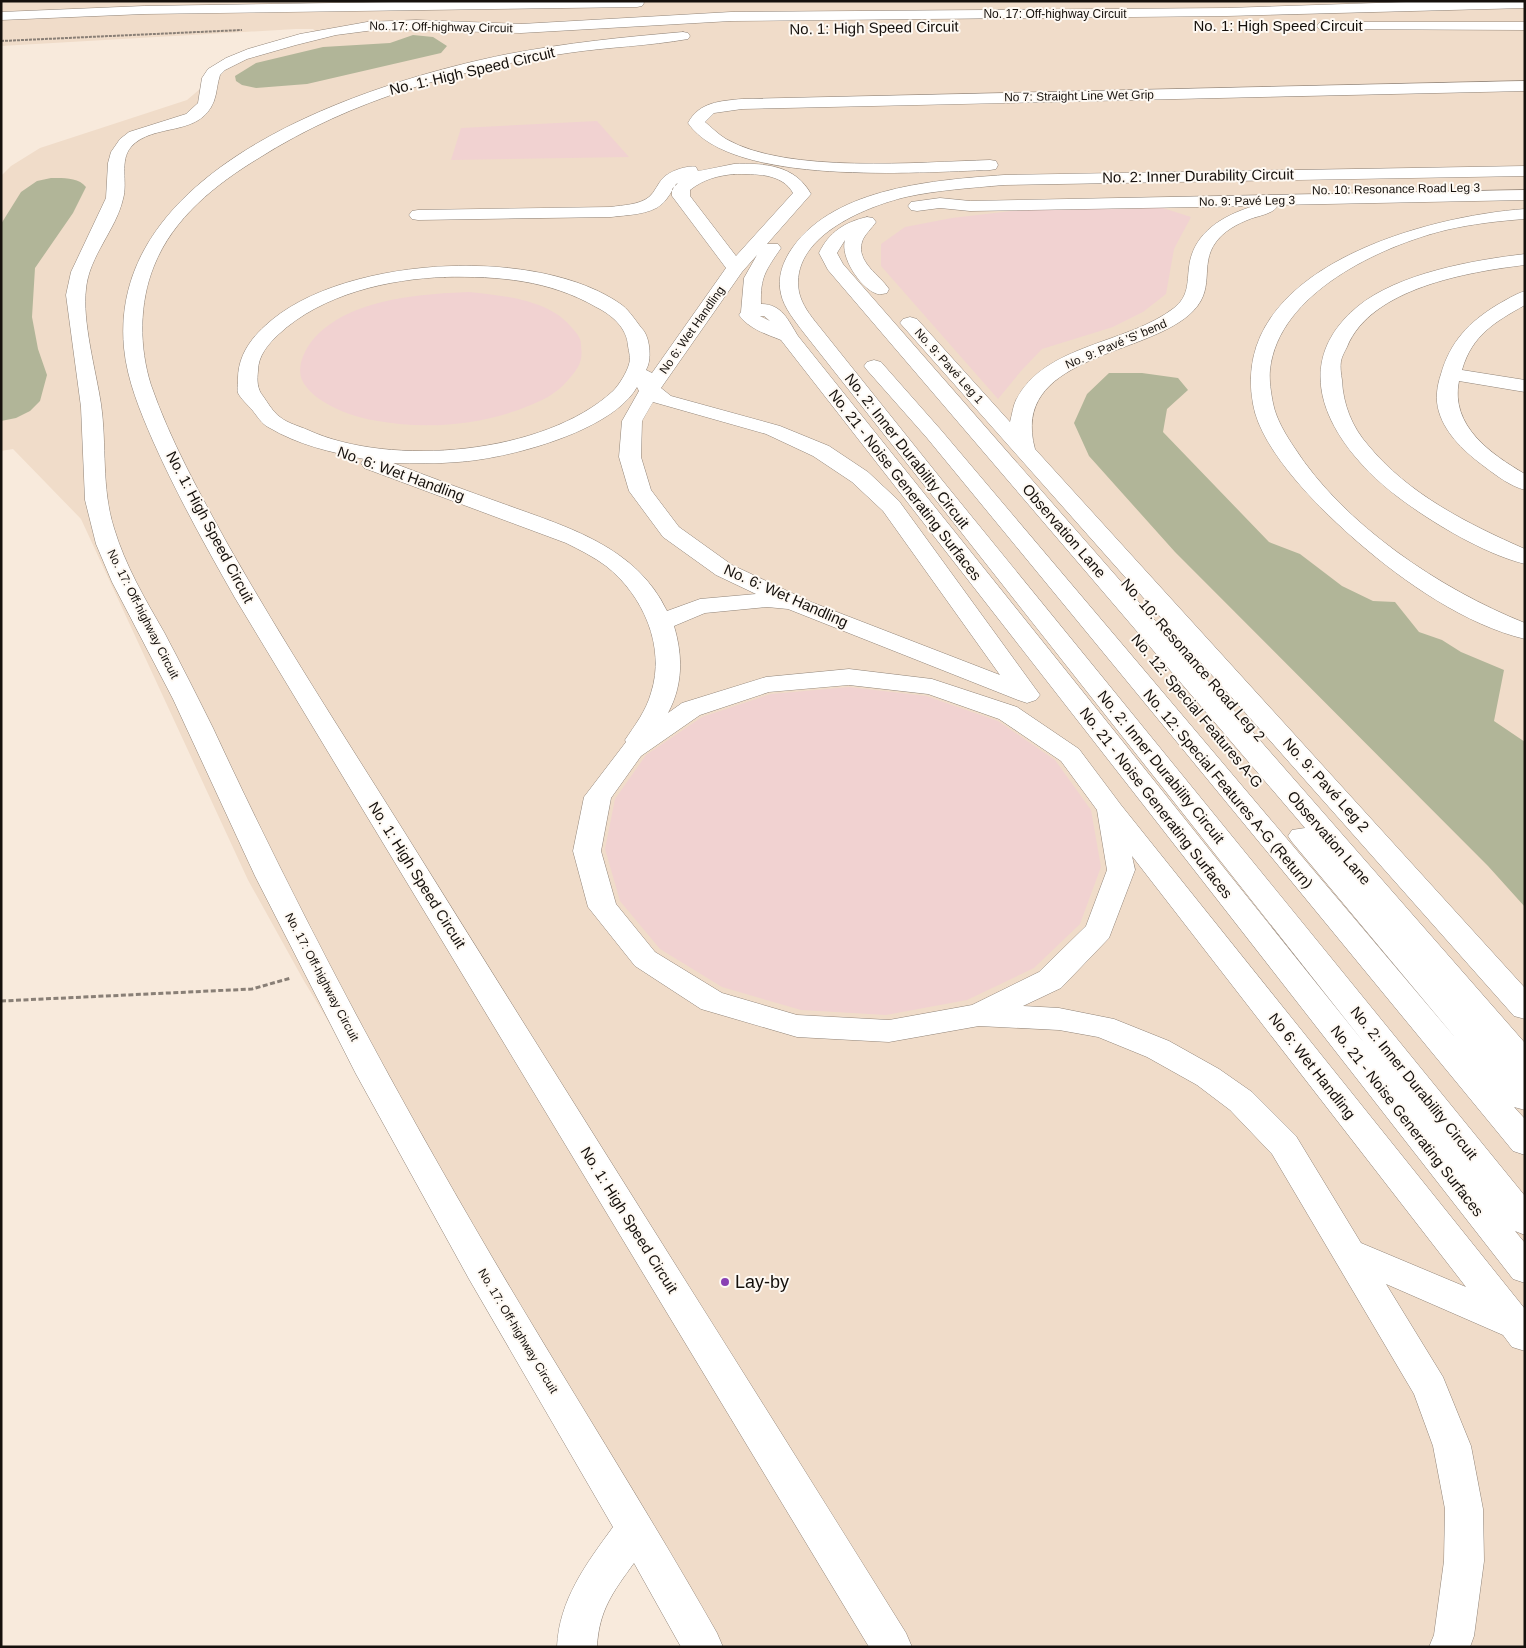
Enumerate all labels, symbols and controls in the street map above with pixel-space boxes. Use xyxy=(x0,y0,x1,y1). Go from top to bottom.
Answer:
street label: No. 17: Off-highway Circuit xyxy=(983,7,1127,21)
street label: No. 1: High Speed Circuit xyxy=(1193,17,1363,34)
street label: No. 1: High Speed Circuit xyxy=(789,18,960,37)
street label: No. 17: Off-highway Circuit xyxy=(369,19,513,35)
street label: No. 1: High Speed Circuit xyxy=(388,43,557,98)
street label: No 7: Straight Line Wet Grip xyxy=(1004,88,1154,104)
street label: No. 2: Inner Durability Circuit xyxy=(1102,165,1295,186)
street label: No. 10: Resonance Road Leg 3 xyxy=(1312,181,1480,197)
street label: No. 9: Pavé Leg 3 xyxy=(1199,193,1295,209)
street label: No 6: Wet Handling xyxy=(656,283,728,377)
street label: No. 9: Pavé 'S' bend xyxy=(1063,316,1169,372)
street label: No. 9: Pavé Leg 1 xyxy=(912,326,987,407)
street label: No. 2: Inner Durability Circuit xyxy=(842,370,974,532)
street label: No. 21 - Noise Generating Surfaces xyxy=(826,386,985,584)
street label: No. 6: Wet Handling xyxy=(335,443,467,504)
street label: No. 1: High Speed Circuit xyxy=(163,448,258,606)
street label: Observation Lane xyxy=(1019,480,1110,581)
street label: No. 17: Off-highway Circuit xyxy=(104,547,182,682)
street label: No. 6: Wet Handling xyxy=(722,561,851,631)
street label: No. 10: Resonance Road Leg 2 xyxy=(1118,575,1269,745)
street label: No. 12: Special Features A-G xyxy=(1128,630,1267,791)
street label: No. 12: Special Features A-G (Return) xyxy=(1140,686,1317,892)
street label: No. 2: Inner Durability Circuit xyxy=(1094,687,1229,847)
street label: No. 21 - Noise Generating Surfaces xyxy=(1077,704,1236,902)
street label: No. 9: Pavé Leg 2 xyxy=(1280,734,1373,835)
street label: Observation Lane xyxy=(1284,787,1375,888)
street label: No. 1: High Speed Circuit xyxy=(365,798,470,952)
street label: No. 17: Off-highway Circuit xyxy=(282,911,362,1044)
street label: No. 2: Inner Durability Circuit xyxy=(1347,1003,1482,1163)
street label: No 6: Wet Handling xyxy=(1266,1009,1359,1122)
street label: No. 21 - Noise Generating Surfaces xyxy=(1328,1022,1487,1220)
street label: No. 1: High Speed Circuit xyxy=(577,1143,682,1297)
street label: No. 17: Off-highway Circuit xyxy=(475,1266,561,1397)
place label: Lay-by xyxy=(735,1272,789,1292)
marker: Lay-by xyxy=(719,1276,731,1288)

